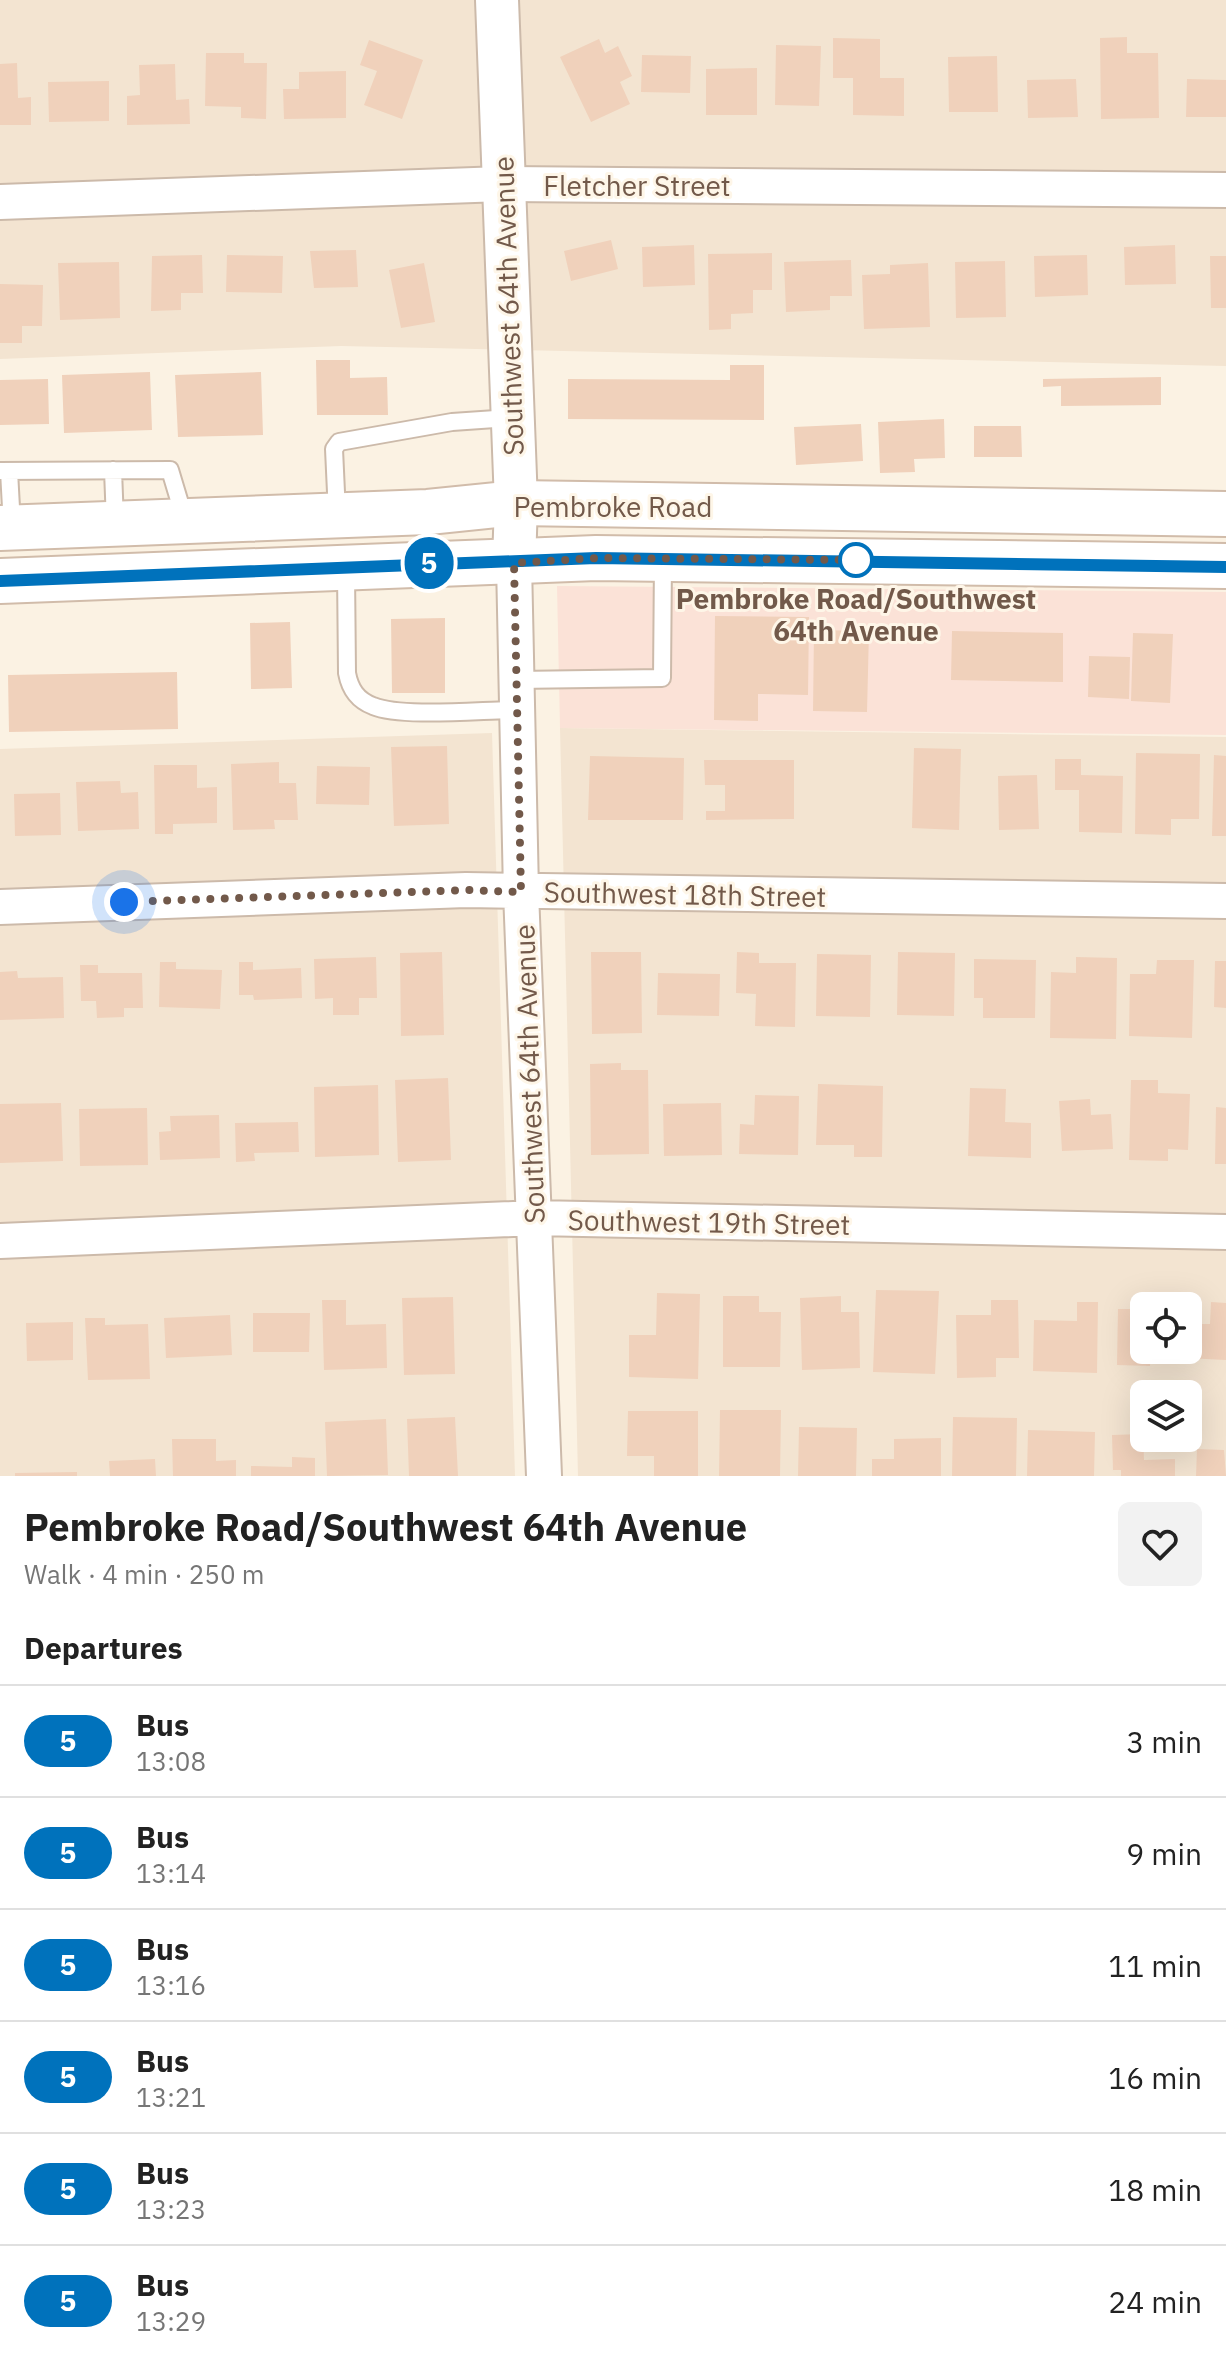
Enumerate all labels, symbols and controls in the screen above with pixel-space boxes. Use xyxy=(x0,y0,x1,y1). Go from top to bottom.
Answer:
street label: Southwest 64th Avenue xyxy=(484,156,532,456)
street label: Fletcher Street xyxy=(543,167,731,204)
street label: Pembroke Road xyxy=(514,488,712,525)
line badge: 5 xyxy=(403,537,455,589)
marker: Pembroke Road/Southwest 64th Avenue xyxy=(839,543,873,577)
text: 5 xyxy=(421,544,437,581)
place label: Pembroke Road/Southwest 64th Avenue xyxy=(676,580,1036,649)
street label: Southwest 18th Street xyxy=(543,873,827,915)
your location xyxy=(104,882,144,922)
street label: Southwest 64th Avenue xyxy=(505,924,553,1224)
street label: Southwest 19th Street xyxy=(567,1201,851,1243)
map controls xyxy=(1130,1292,1202,1452)
button: locate xyxy=(1130,1292,1202,1364)
button: layers xyxy=(1130,1380,1202,1452)
text: Pembroke Road/Southwest 64th Avenue xyxy=(24,1502,747,1551)
button: heart xyxy=(1118,1502,1202,1586)
text: Walk · 4 min · 250 m xyxy=(24,1557,264,1591)
text: Departures xyxy=(24,1628,183,1667)
text: Bus xyxy=(136,1705,189,1744)
text: 5 xyxy=(60,1722,76,1759)
text: 3 min xyxy=(1126,1722,1202,1761)
text: 13:08 xyxy=(136,1744,206,1778)
text: Bus xyxy=(136,1817,189,1856)
text: 5 xyxy=(60,1834,76,1871)
text: 9 min xyxy=(1126,1834,1202,1873)
text: 13:14 xyxy=(136,1856,206,1890)
text: Bus xyxy=(136,1929,189,1968)
text: 5 xyxy=(60,1946,76,1983)
text: 11 min xyxy=(1108,1946,1202,1985)
text: 13:16 xyxy=(136,1968,206,2002)
text: Bus xyxy=(136,2041,189,2080)
text: 5 xyxy=(60,2058,76,2095)
text: 16 min xyxy=(1108,2058,1202,2097)
text: 13:21 xyxy=(136,2080,206,2114)
text: Bus xyxy=(136,2153,189,2192)
text: 5 xyxy=(60,2170,76,2207)
text: 18 min xyxy=(1108,2170,1202,2209)
text: 13:23 xyxy=(136,2192,206,2226)
text: Bus xyxy=(136,2265,189,2304)
text: 5 xyxy=(60,2282,76,2319)
text: 24 min xyxy=(1108,2282,1202,2321)
text: 13:29 xyxy=(136,2304,206,2338)

